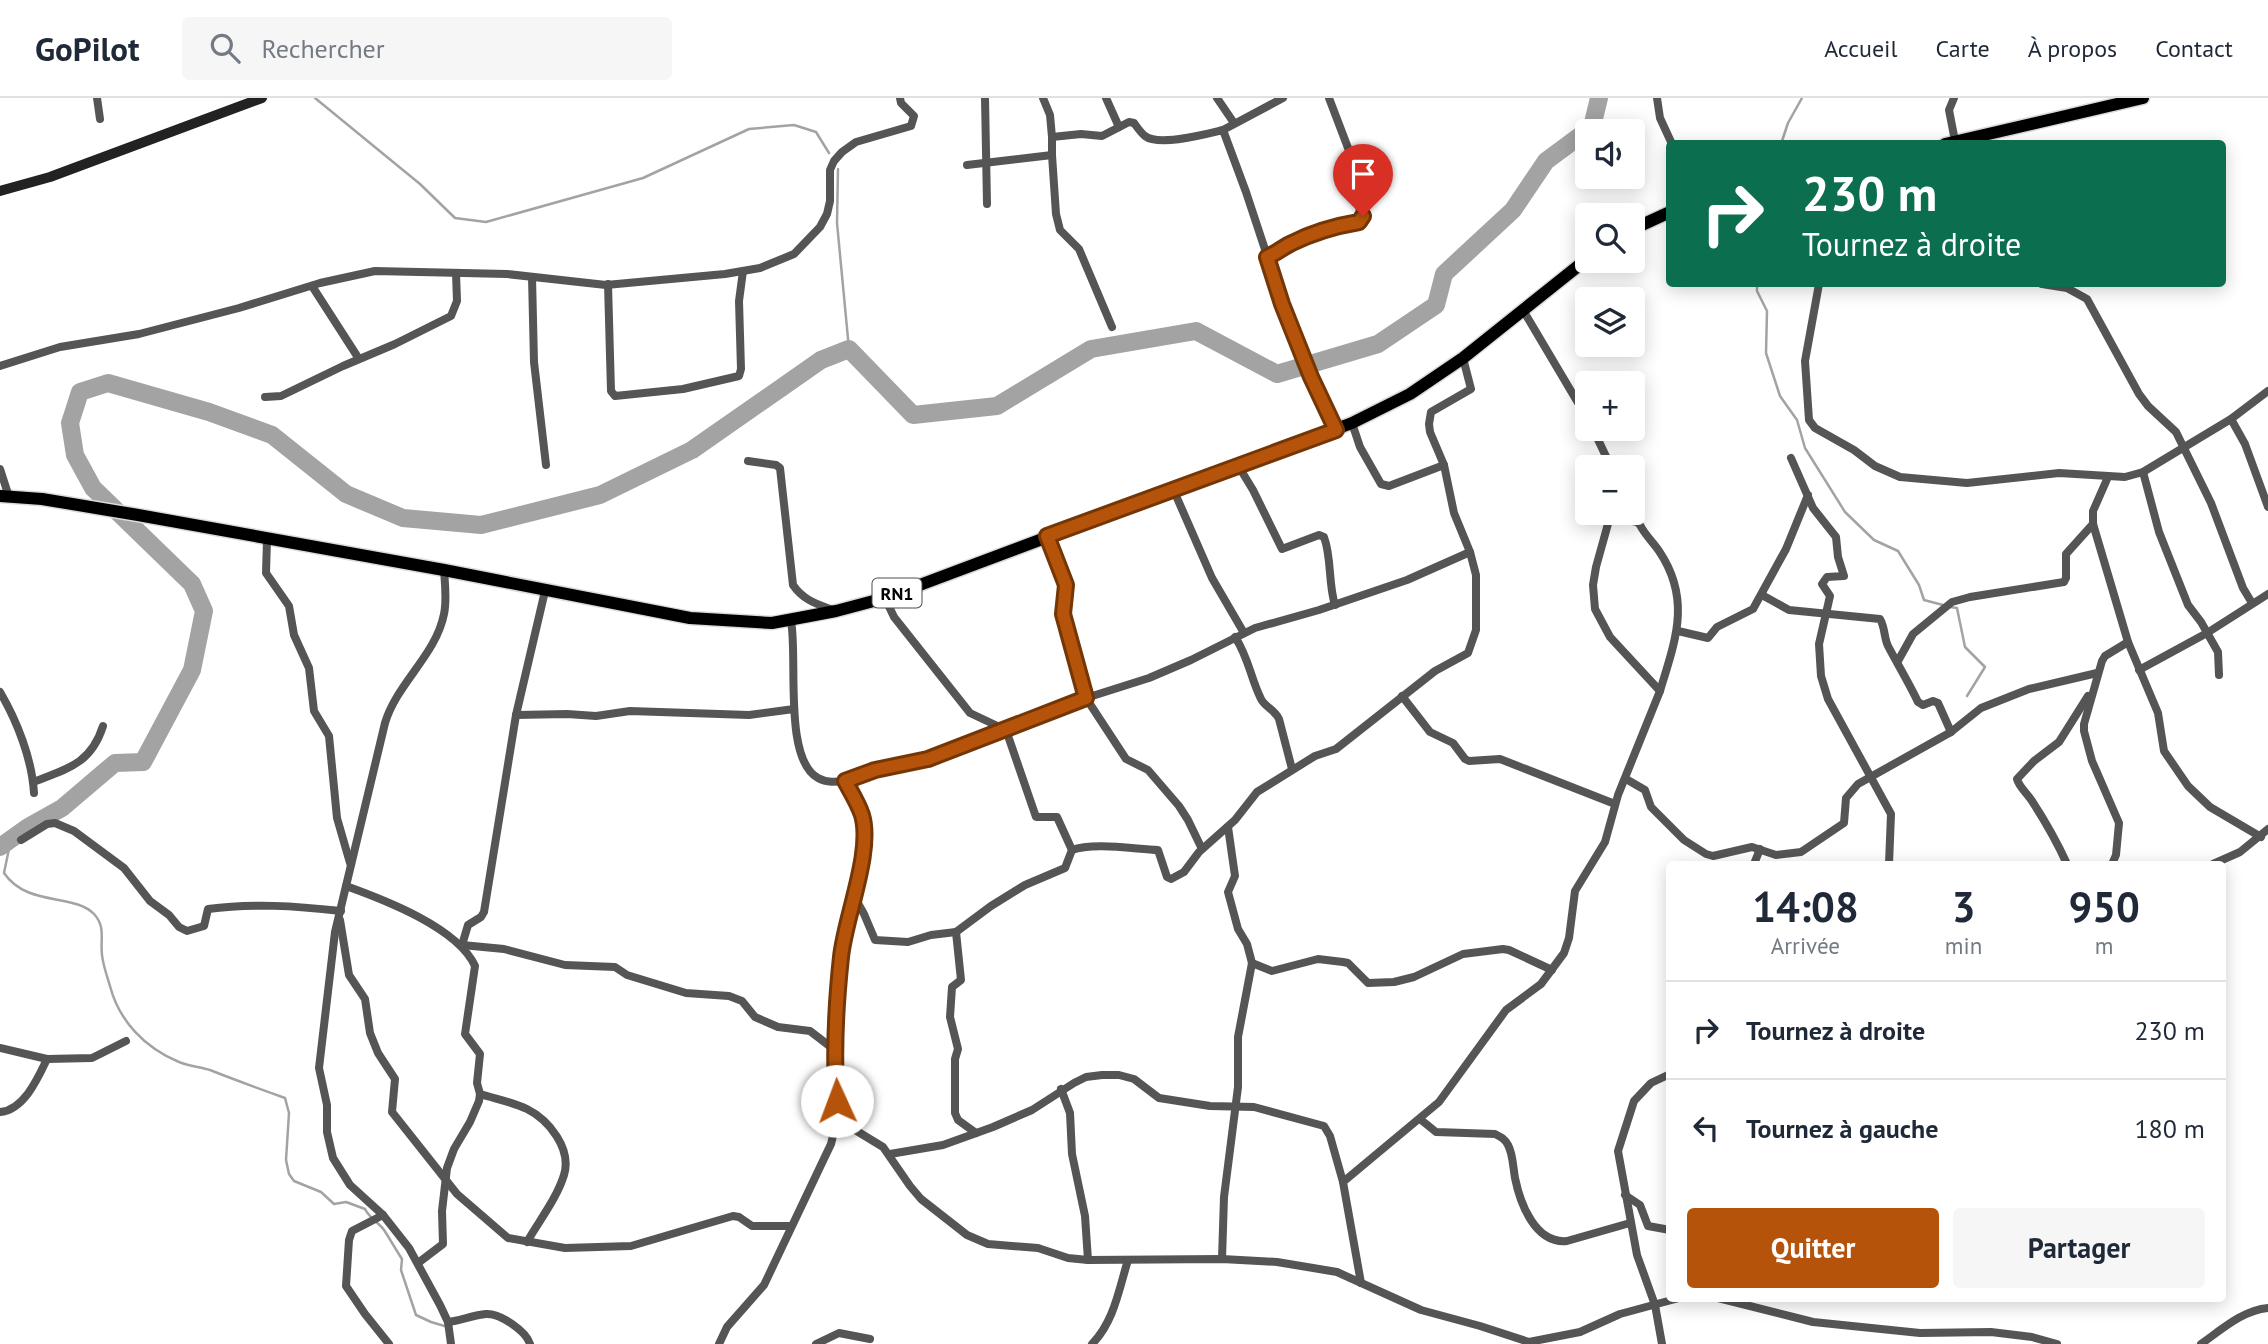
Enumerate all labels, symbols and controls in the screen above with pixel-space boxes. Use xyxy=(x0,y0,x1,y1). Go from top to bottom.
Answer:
search box xyxy=(182,17,672,80)
text: GoPilot xyxy=(35,27,140,70)
icon: search xyxy=(206,29,244,67)
text: Rechercher xyxy=(262,32,385,65)
text: Accueil xyxy=(1824,33,1898,64)
text: Carte xyxy=(1936,33,1990,64)
text: À propos xyxy=(2028,33,2117,64)
text: Contact xyxy=(2155,33,2233,64)
map controls xyxy=(1575,119,1645,525)
button: sound xyxy=(1575,119,1645,189)
pin xyxy=(1333,144,1393,216)
icon: arrive xyxy=(1344,155,1382,193)
text: 230 m xyxy=(1802,161,1937,225)
icon: right xyxy=(1687,168,1778,259)
button: search xyxy=(1575,203,1645,273)
text: Tournez à droite xyxy=(1802,223,2021,265)
button: layers xyxy=(1575,287,1645,357)
button: + xyxy=(1575,371,1645,441)
button: − xyxy=(1575,455,1645,525)
road number: RN1 xyxy=(872,578,922,607)
text: 14:08 xyxy=(1752,879,1859,934)
text: 3 xyxy=(1952,879,1975,934)
text: 950 xyxy=(2068,879,2140,934)
text: Arrivée xyxy=(1771,931,1840,960)
text: min xyxy=(1945,931,1982,960)
text: m xyxy=(2095,931,2113,960)
icon: right xyxy=(1687,1011,1725,1049)
text: Tournez à droite xyxy=(1746,1014,1925,1047)
text: 230 m xyxy=(2134,1014,2205,1047)
position arrow xyxy=(800,1064,874,1138)
icon: left xyxy=(1687,1109,1725,1147)
text: Tournez à gauche xyxy=(1746,1112,1938,1145)
text: 180 m xyxy=(2134,1112,2205,1145)
button: Quitter xyxy=(1687,1208,1939,1288)
button: Partager xyxy=(1953,1208,2205,1288)

